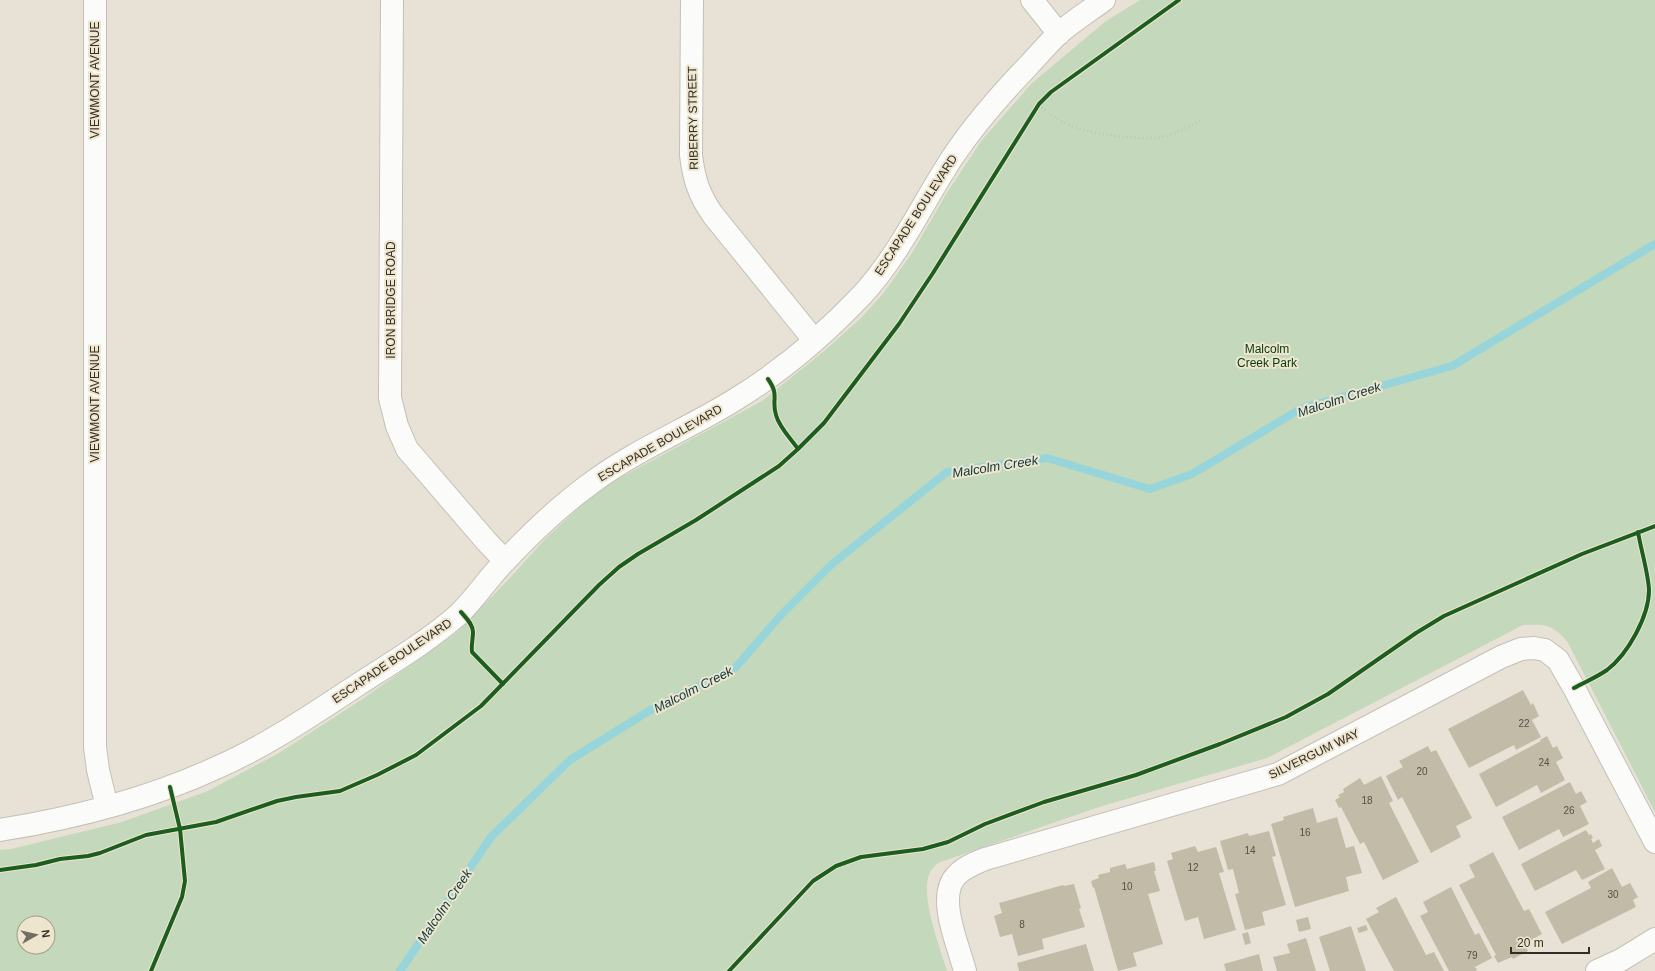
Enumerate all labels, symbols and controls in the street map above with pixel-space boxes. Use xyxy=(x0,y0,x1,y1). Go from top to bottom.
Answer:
street label: VIEWMONT AVENUE xyxy=(88,22,102,138)
street label: RIBERRY STREET xyxy=(685,65,701,170)
street label: ESCAPADE BOULEVARD xyxy=(872,152,960,278)
street label: IRON BRIDGE ROAD xyxy=(384,241,398,359)
park label: Malcolm Creek Park xyxy=(1237,342,1298,370)
street label: VIEWMONT AVENUE xyxy=(88,346,102,462)
water label: Malcolm Creek xyxy=(1296,378,1384,420)
street label: ESCAPADE BOULEVARD xyxy=(595,402,725,484)
water label: Malcolm Creek xyxy=(951,452,1041,481)
street label: ESCAPADE BOULEVARD xyxy=(330,616,455,706)
water label: Malcolm Creek xyxy=(651,662,737,716)
house number: 22 xyxy=(1518,718,1530,729)
street label: SILVERGUM WAY xyxy=(1266,726,1362,782)
house number: 24 xyxy=(1538,757,1550,768)
house number: 20 xyxy=(1416,766,1428,777)
house number: 18 xyxy=(1361,795,1373,806)
house number: 26 xyxy=(1563,805,1575,816)
house number: 16 xyxy=(1299,827,1311,838)
house number: 14 xyxy=(1244,845,1256,856)
house number: 12 xyxy=(1187,862,1199,873)
water label: Malcolm Creek xyxy=(414,865,476,946)
house number: 10 xyxy=(1121,881,1133,892)
house number: 30 xyxy=(1607,889,1619,900)
north arrow xyxy=(16,915,56,955)
house number: 8 xyxy=(1019,919,1025,930)
text: N xyxy=(39,929,52,938)
scale bar xyxy=(1511,929,1589,955)
text: 20 m xyxy=(1517,936,1544,950)
house number: 79 xyxy=(1466,950,1478,961)

